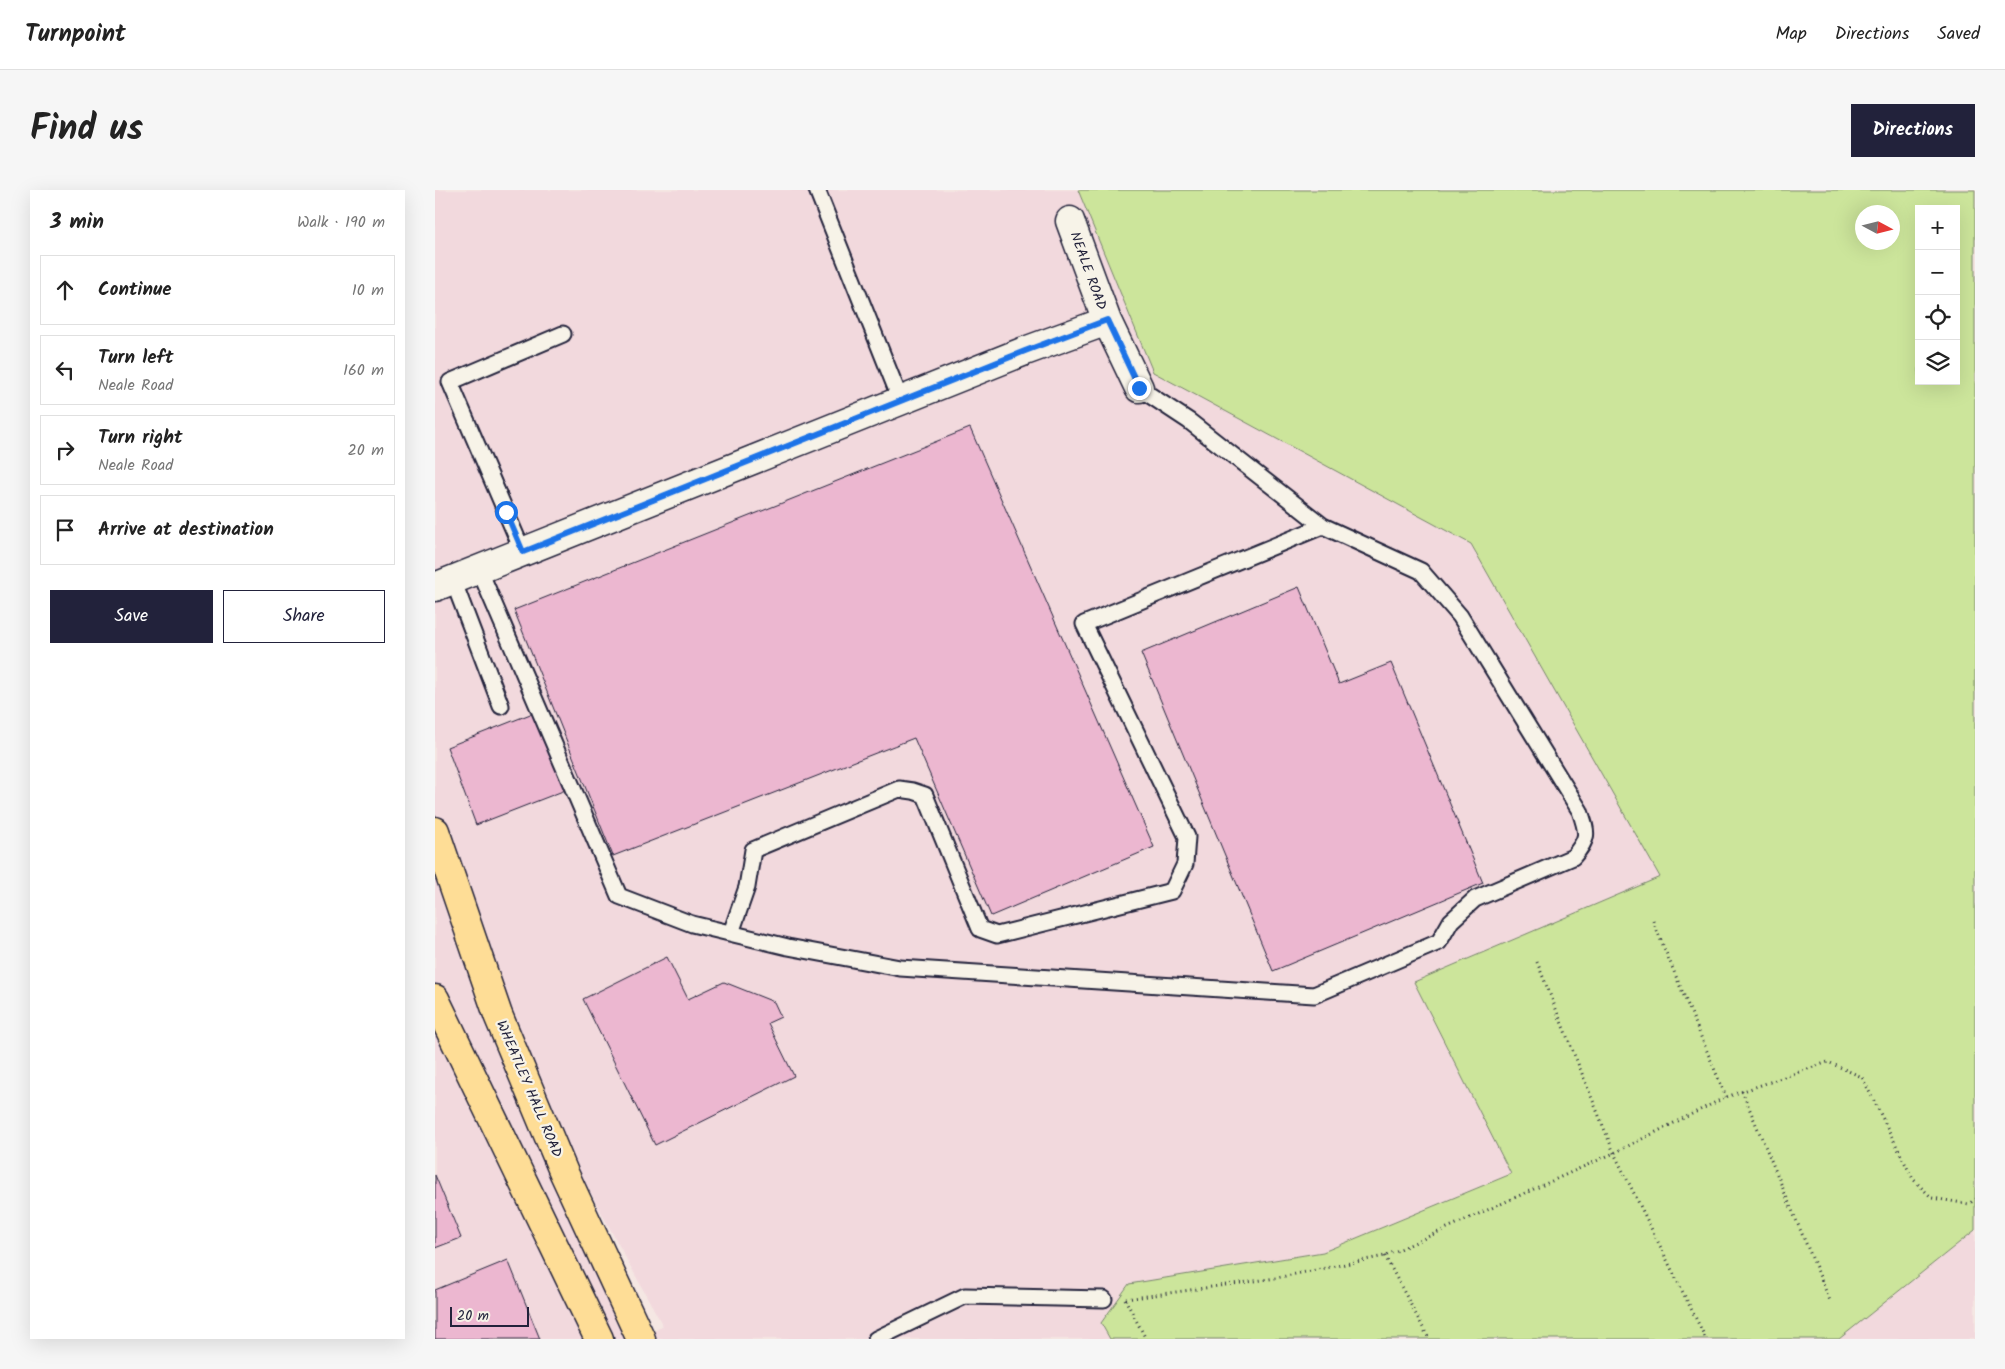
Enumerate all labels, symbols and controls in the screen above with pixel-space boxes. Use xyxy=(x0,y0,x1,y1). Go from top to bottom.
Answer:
text: Turnpoint xyxy=(25,15,126,54)
text: Map xyxy=(1775,20,1807,49)
text: Directions xyxy=(1835,20,1909,49)
text: Saved xyxy=(1937,20,1980,49)
text: Find us xyxy=(30,102,143,158)
button: Directions xyxy=(1851,104,1975,157)
north arrow xyxy=(1855,205,1900,250)
map controls xyxy=(1915,205,1960,385)
button: + xyxy=(1915,205,1960,250)
text: 3 min xyxy=(50,206,104,239)
text: Walk · 190 m xyxy=(297,210,385,235)
street label: NEALE ROAD xyxy=(1064,229,1112,313)
button: − xyxy=(1915,250,1960,295)
text: Continue xyxy=(98,275,171,305)
icon: ahead xyxy=(51,276,79,304)
text: 10 m xyxy=(352,278,384,303)
button: locate xyxy=(1915,295,1960,340)
button: layers xyxy=(1915,340,1960,385)
text: Turn left xyxy=(98,343,173,373)
icon: left xyxy=(51,356,79,384)
text: 160 m xyxy=(343,358,384,383)
text: Neale Road xyxy=(98,373,173,398)
route end xyxy=(1128,377,1151,400)
text: Turn right xyxy=(98,423,183,453)
icon: right xyxy=(51,436,79,464)
text: 20 m xyxy=(348,438,384,463)
text: Neale Road xyxy=(98,453,173,478)
route start xyxy=(495,501,518,524)
text: Arrive at destination xyxy=(98,515,274,545)
icon: arrive xyxy=(51,516,79,544)
button: Save xyxy=(50,590,213,643)
button: Share xyxy=(223,590,385,643)
street label: WHEATLEY HALL ROAD xyxy=(490,1017,568,1161)
scale bar xyxy=(450,1304,529,1327)
text: 20 m xyxy=(457,1305,489,1327)

